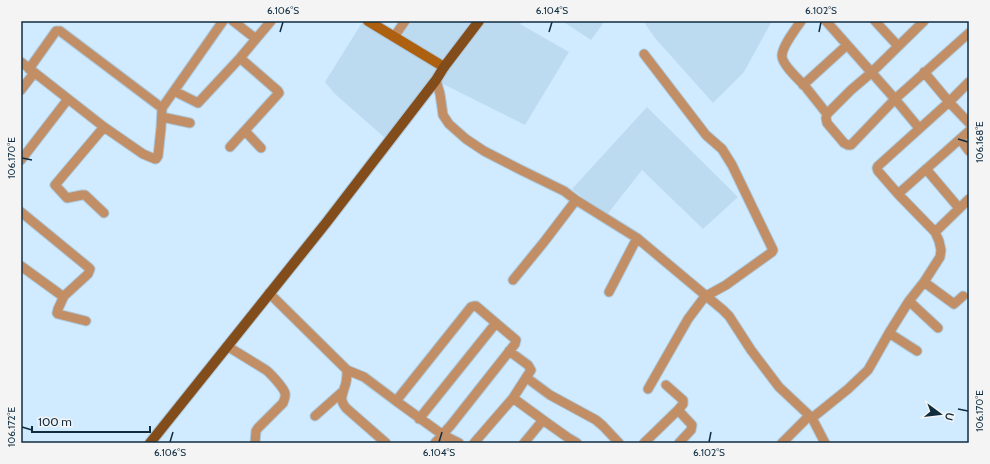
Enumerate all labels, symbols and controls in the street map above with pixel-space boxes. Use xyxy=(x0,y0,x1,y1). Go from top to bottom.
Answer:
text: 6.106°S xyxy=(267,4,299,17)
text: 6.104°S xyxy=(536,4,568,17)
text: 6.102°S xyxy=(805,4,837,17)
text: 106.168°E xyxy=(973,121,986,163)
text: 106.170°E xyxy=(5,137,18,179)
text: 106.170°E xyxy=(973,390,986,432)
north arrow xyxy=(920,394,960,434)
text: 106.172°E xyxy=(5,407,18,447)
scale bar xyxy=(32,408,150,434)
text: U xyxy=(942,411,957,422)
text: 100 m xyxy=(38,414,72,429)
text: 6.106°S xyxy=(154,446,186,459)
text: 6.104°S xyxy=(423,446,455,459)
text: 6.102°S xyxy=(693,446,725,459)

